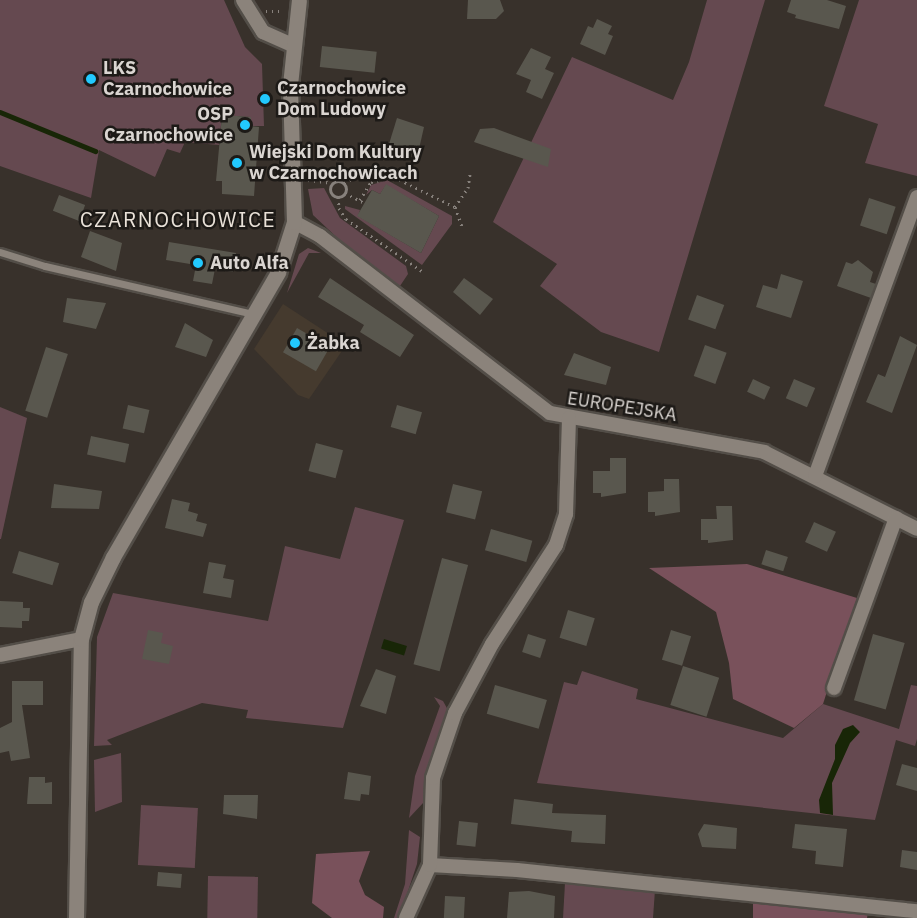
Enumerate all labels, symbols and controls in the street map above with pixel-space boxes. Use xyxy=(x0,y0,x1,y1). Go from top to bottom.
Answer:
place label: LKS Czarnochowice xyxy=(103,58,232,100)
marker: LKS Czarnochowice xyxy=(84,72,98,86)
place label: Czarnochowice Dom Ludowy xyxy=(277,78,406,121)
marker: Czarnochowice Dom Ludowy xyxy=(258,92,272,106)
place label: OSP Czarnochowice xyxy=(104,104,233,146)
marker: OSP Czarnochowice xyxy=(238,118,252,132)
place label: Wiejski Dom Kultury w Czarnochowicach xyxy=(249,142,422,184)
marker: Wiejski Dom Kultury w Czarnochowicach xyxy=(230,156,244,170)
district label: CZARNOCHOWICE xyxy=(80,206,276,232)
place label: Auto Alfa xyxy=(210,252,289,274)
marker: Auto Alfa xyxy=(191,256,205,270)
place label: Żabka xyxy=(307,332,360,354)
marker: Żabka xyxy=(288,336,302,350)
street label: EUROPEJSKA xyxy=(566,388,678,426)

